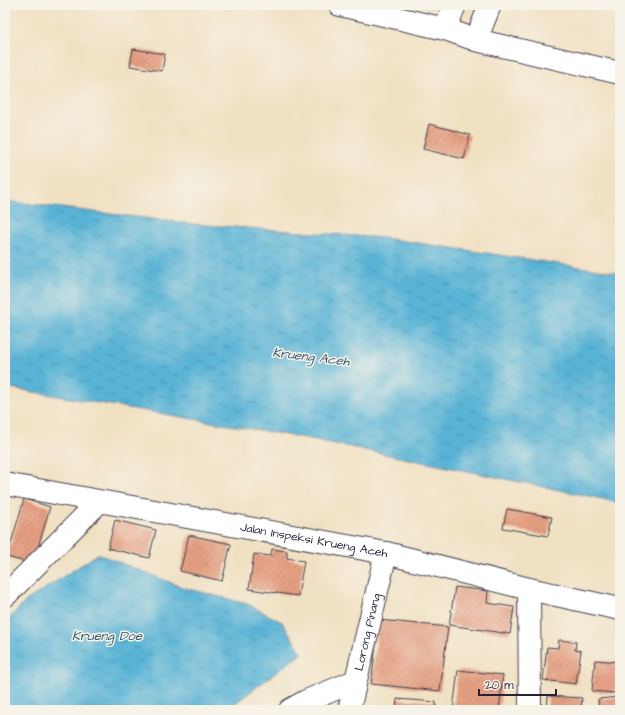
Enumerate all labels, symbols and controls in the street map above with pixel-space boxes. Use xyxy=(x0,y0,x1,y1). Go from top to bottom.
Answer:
water label: Krueng Aceh xyxy=(272,343,351,372)
street label: Jalan Inspeksi Krueng Aceh xyxy=(239,518,389,562)
street label: Lorong Pinang xyxy=(350,592,386,673)
water label: Krueng Doe xyxy=(72,627,143,646)
scale bar xyxy=(479,671,556,697)
text: 20 m xyxy=(485,677,514,694)

